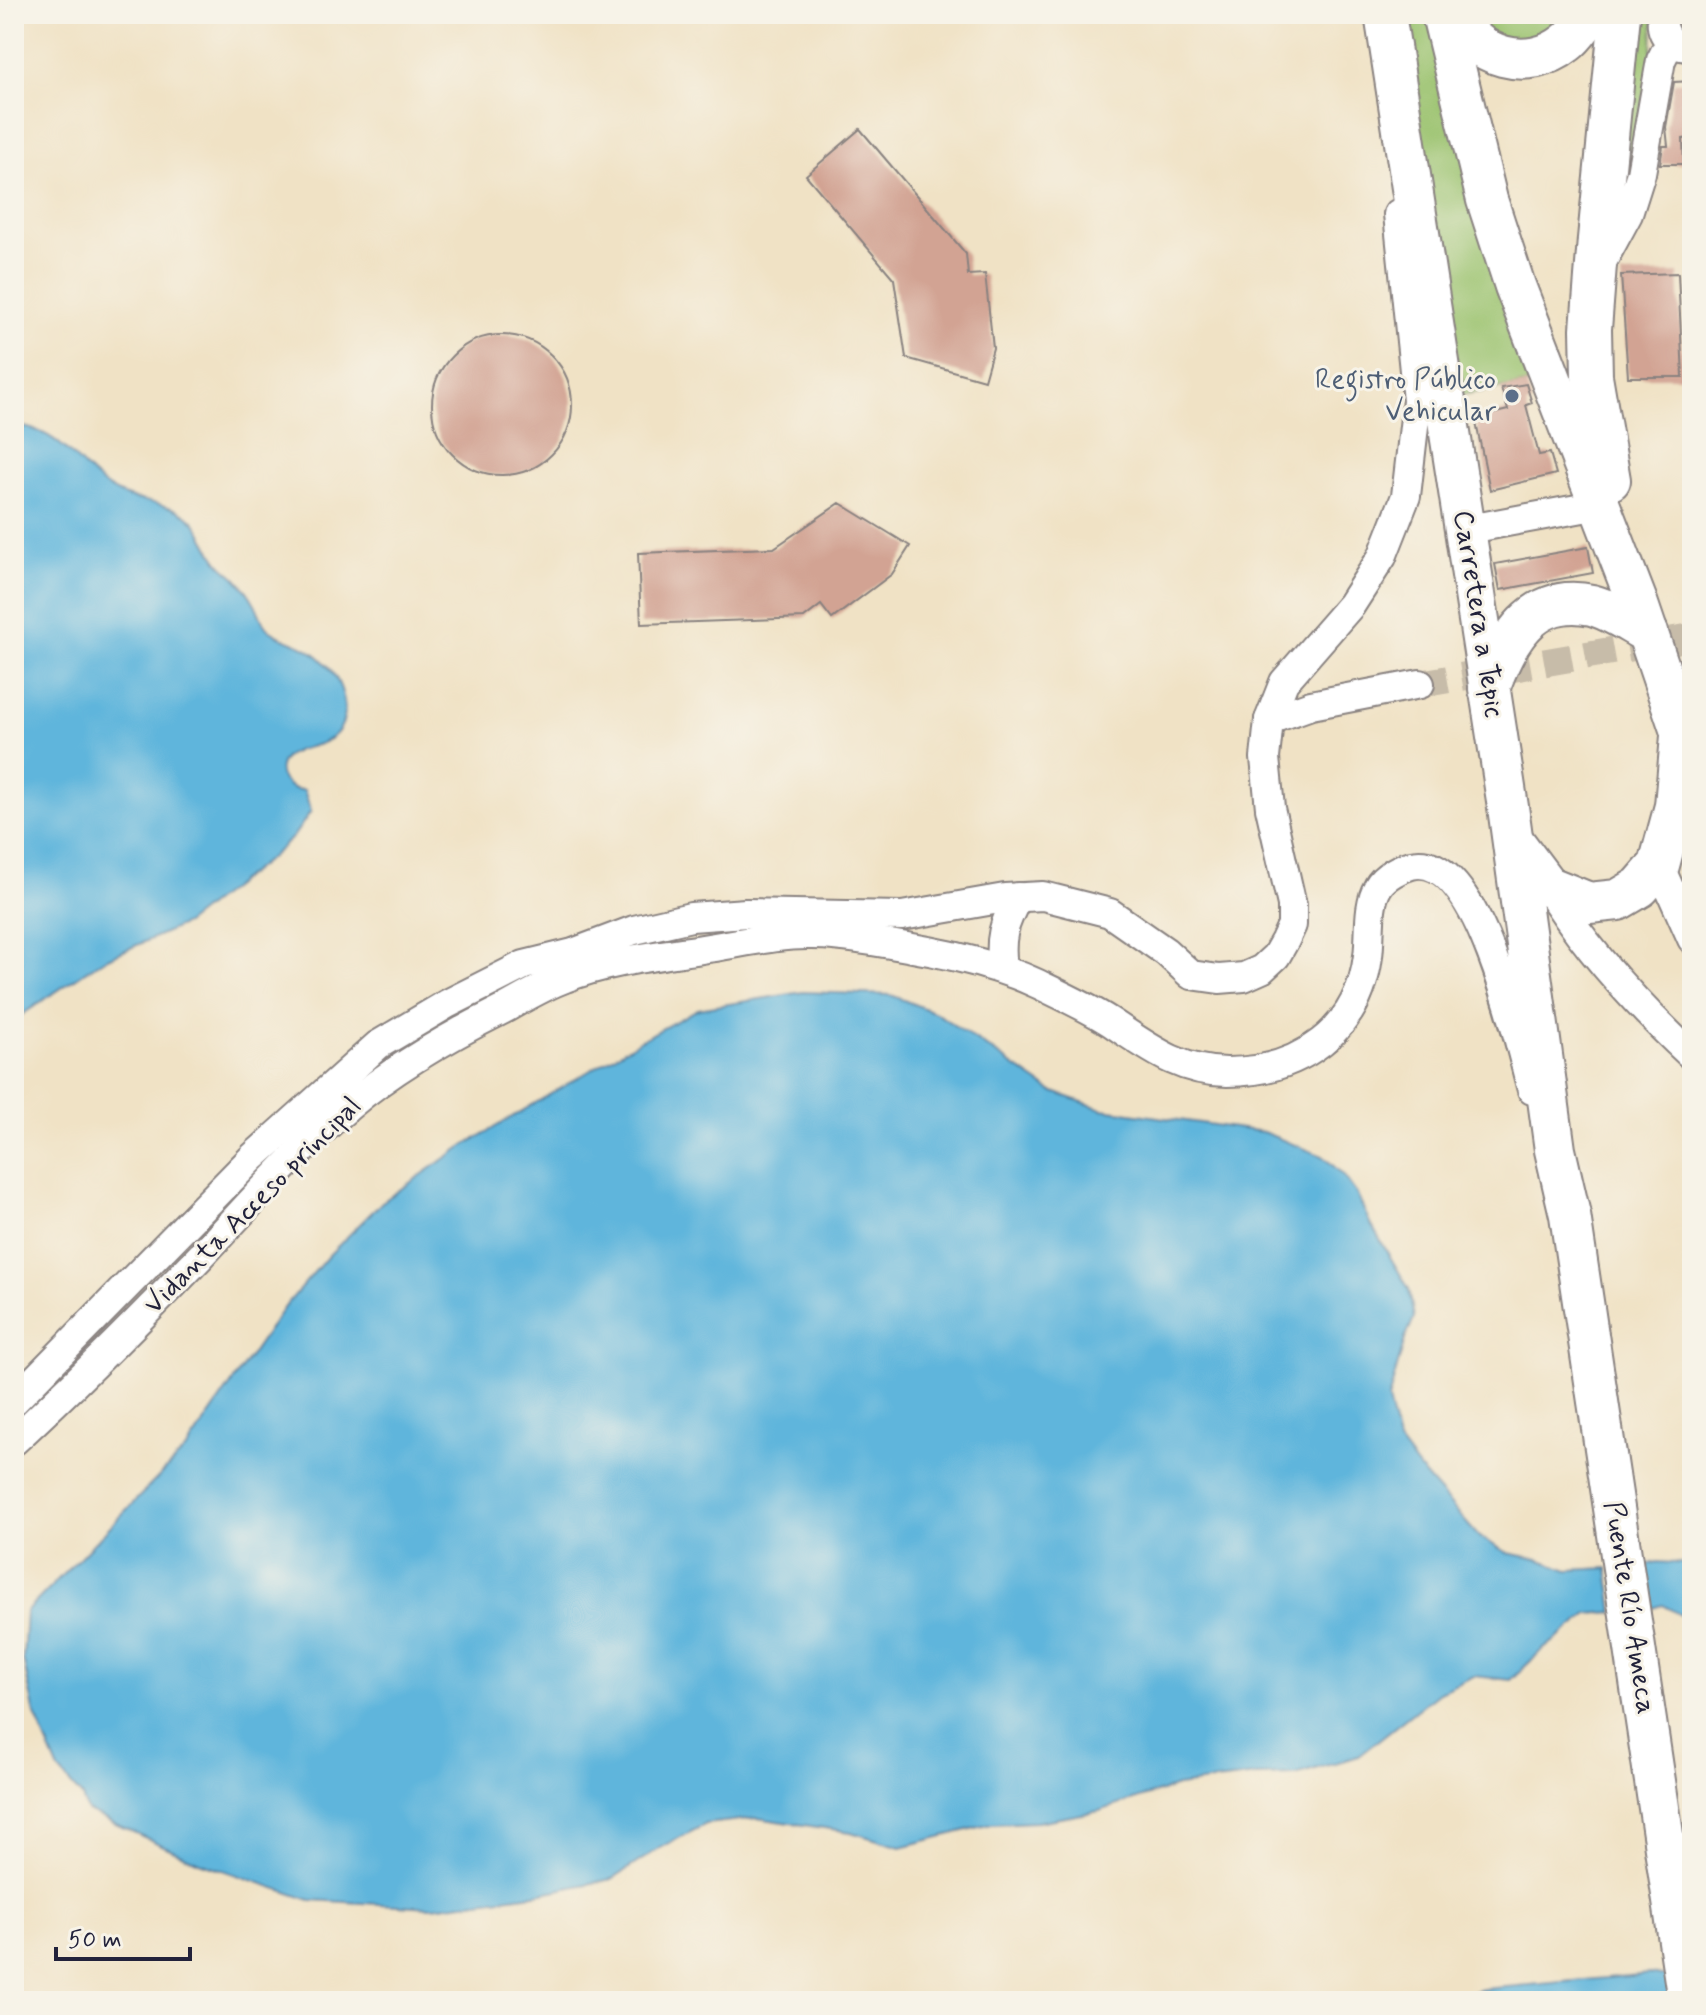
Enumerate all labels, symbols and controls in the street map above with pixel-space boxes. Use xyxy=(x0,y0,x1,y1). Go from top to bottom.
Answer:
place label: Registro Público Vehicular xyxy=(1315,362,1496,431)
marker: Registro Público Vehicular xyxy=(1503,387,1521,405)
street label: Carretera a Tepic xyxy=(1443,508,1513,720)
street label: Vidanta Acceso principal xyxy=(136,1089,370,1323)
street label: Puente Río Ameca xyxy=(1594,1499,1664,1717)
scale bar xyxy=(56,1911,190,1961)
text: 50 m xyxy=(68,1925,122,1956)

